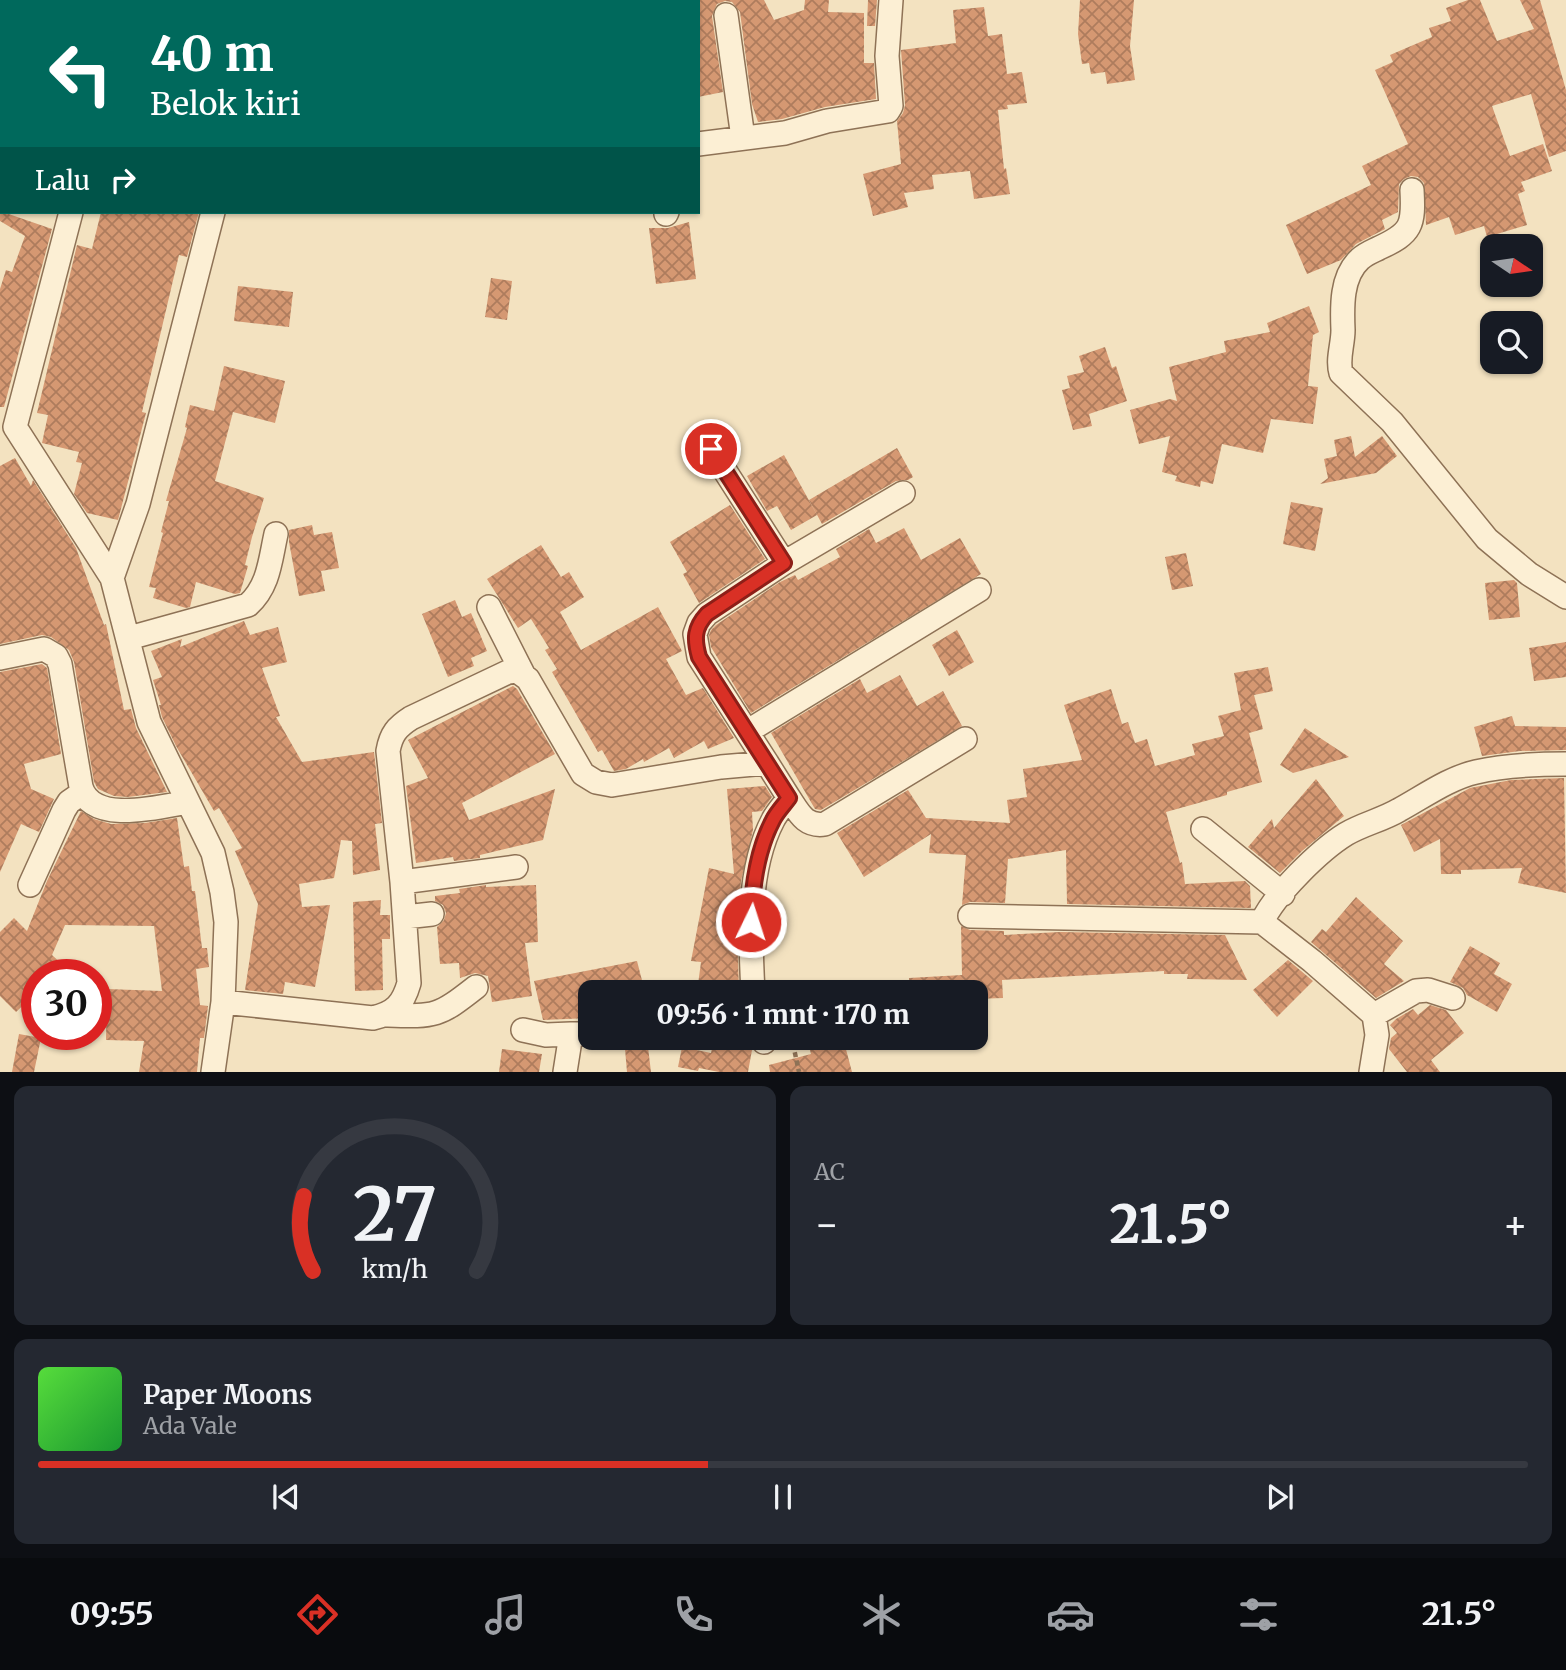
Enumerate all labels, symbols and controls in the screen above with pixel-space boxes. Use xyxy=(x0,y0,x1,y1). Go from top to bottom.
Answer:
text: 40 m xyxy=(150,23,274,84)
icon: left xyxy=(35,28,126,119)
text: Belok kiri xyxy=(150,84,301,124)
icon: right xyxy=(104,161,142,199)
text: Lalu xyxy=(35,164,90,197)
north arrow xyxy=(1480,234,1544,298)
map controls xyxy=(1480,234,1543,374)
button: search xyxy=(1480,311,1543,374)
pin xyxy=(681,419,741,479)
icon: arrive xyxy=(692,430,730,468)
position arrow xyxy=(714,885,788,959)
speed limit sign: 30 xyxy=(21,959,112,1050)
text: 09:56 · 1 mnt · 170 m xyxy=(657,998,909,1031)
text: AC xyxy=(814,1157,845,1186)
text: 27 xyxy=(353,1170,437,1262)
text: 21.5° xyxy=(1110,1192,1232,1257)
text: − xyxy=(814,1201,839,1248)
text: + xyxy=(1503,1201,1528,1248)
text: km/h xyxy=(362,1253,428,1285)
text: Paper Moons xyxy=(143,1378,312,1411)
text: Ada Vale xyxy=(143,1411,237,1440)
icon: previous xyxy=(267,1478,305,1516)
icon: pause xyxy=(764,1478,802,1516)
icon: next xyxy=(1261,1478,1299,1516)
icon: directions xyxy=(293,1590,342,1639)
icon: music xyxy=(481,1590,530,1639)
icon: phone xyxy=(669,1590,718,1639)
icon: climate xyxy=(857,1590,906,1639)
icon: car xyxy=(1046,1590,1095,1639)
icon: filters xyxy=(1234,1590,1283,1639)
text: 09:55 xyxy=(70,1594,154,1634)
text: 21.5° xyxy=(1422,1594,1496,1634)

